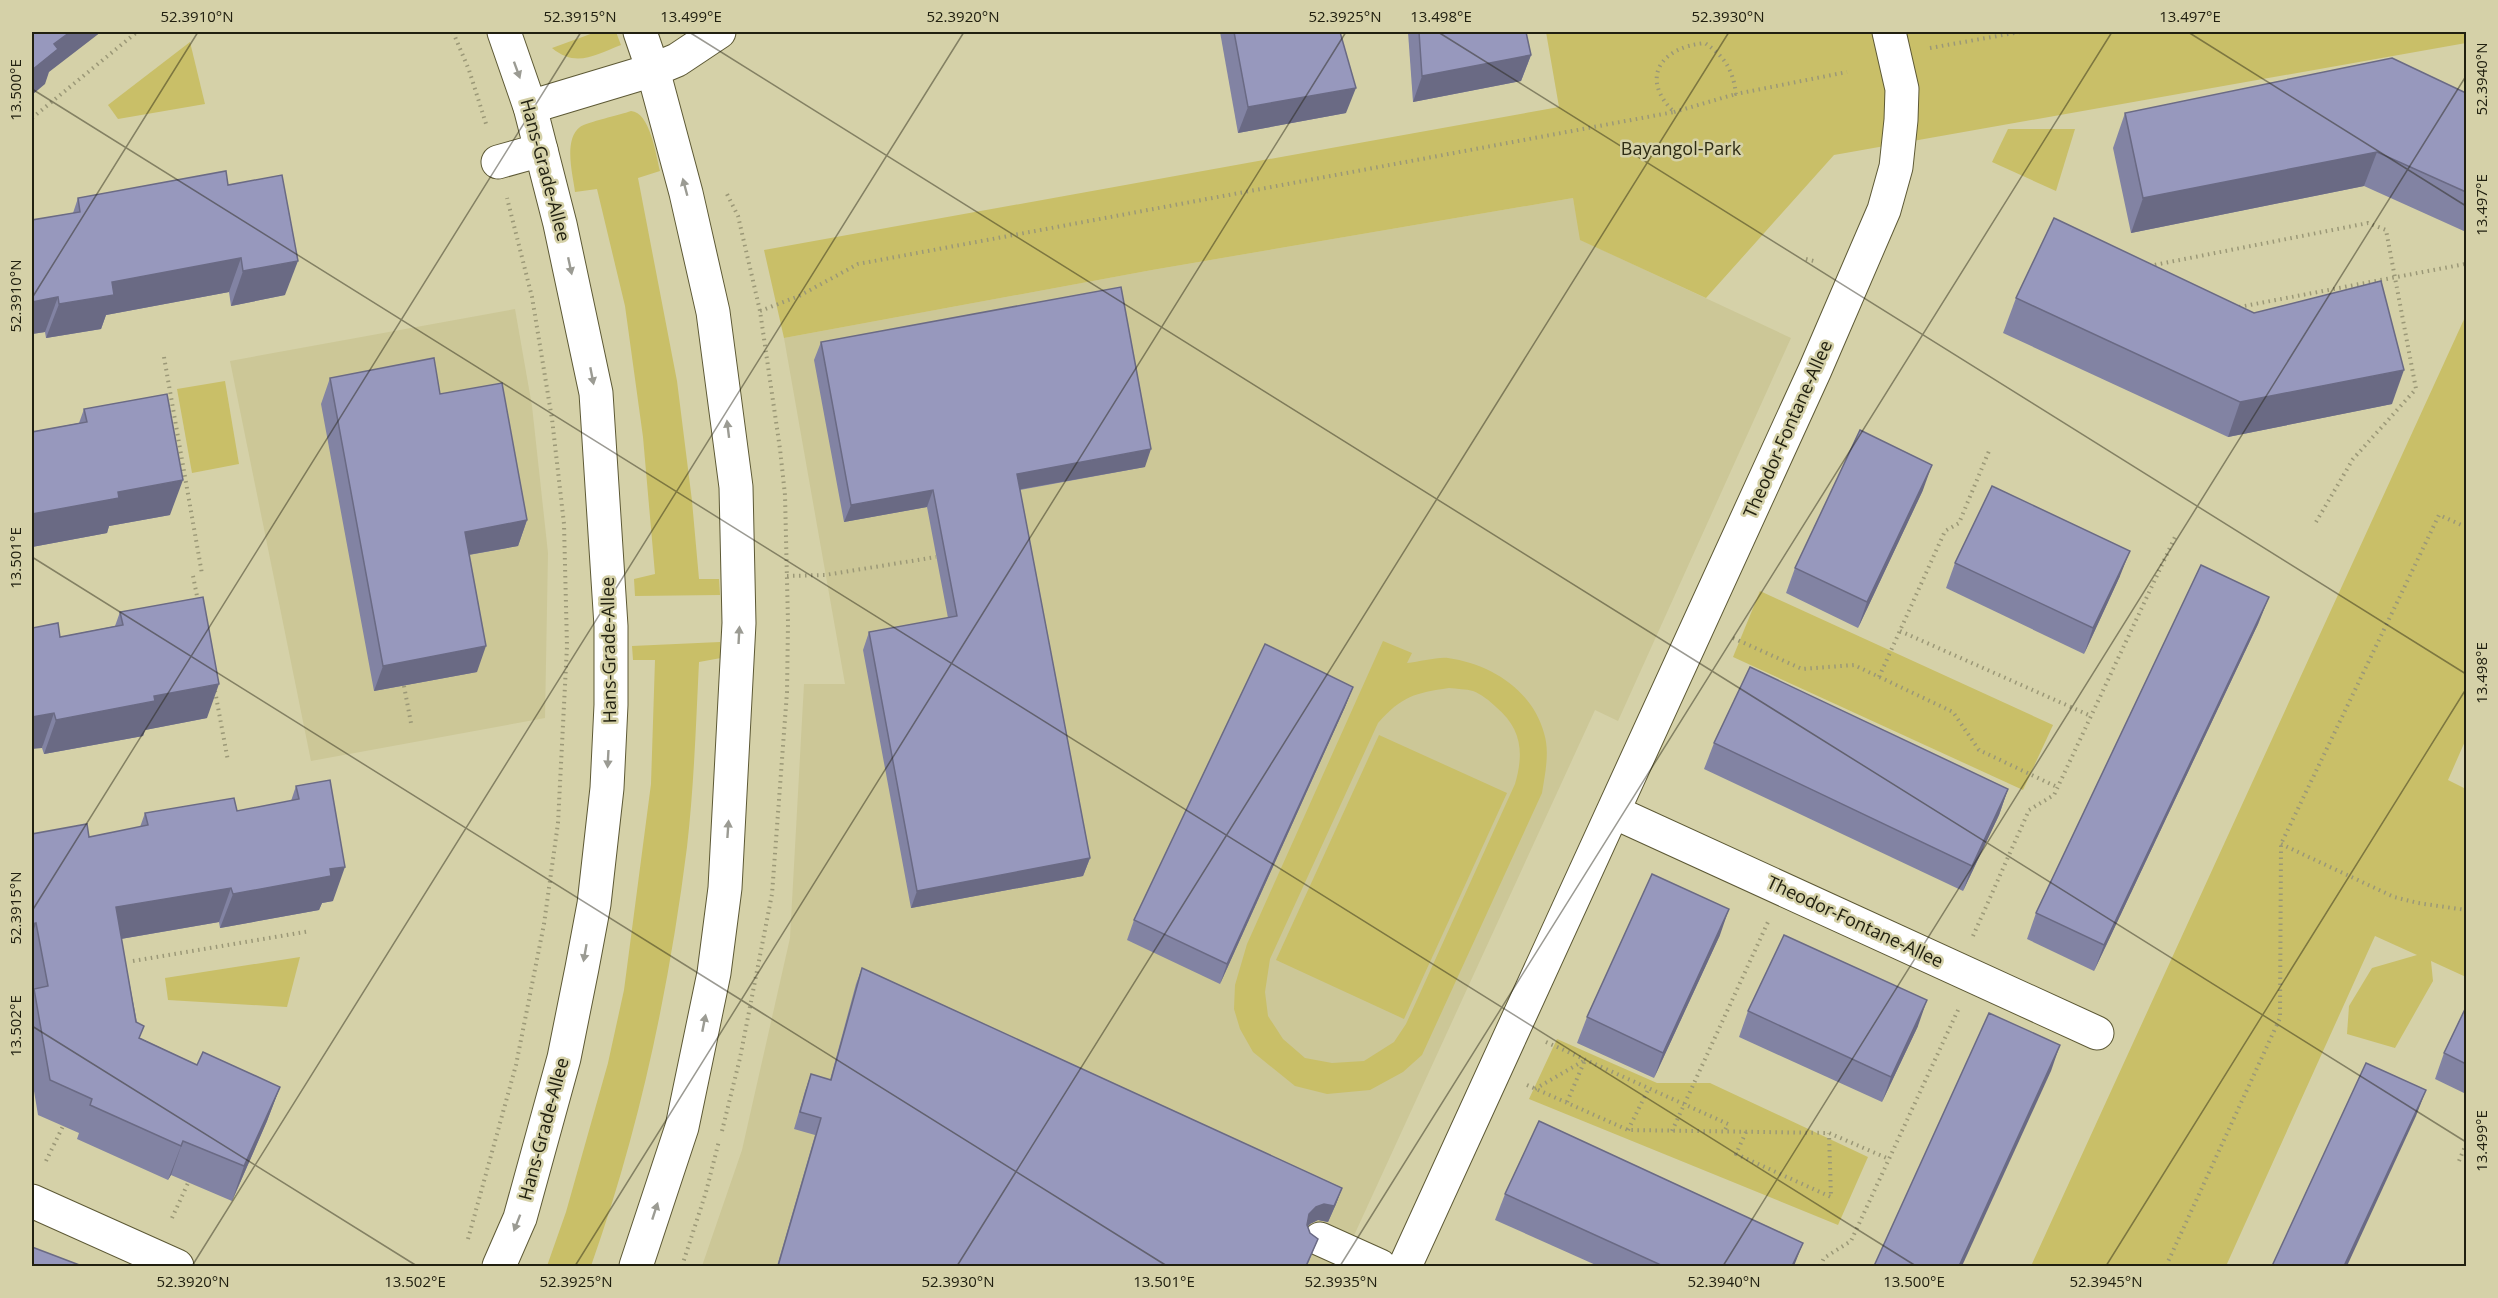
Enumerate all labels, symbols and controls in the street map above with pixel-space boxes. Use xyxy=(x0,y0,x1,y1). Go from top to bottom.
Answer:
text: 52.3910°N xyxy=(160,6,234,26)
text: 52.3915°N xyxy=(543,6,617,26)
text: 13.499°E xyxy=(660,6,722,26)
text: 52.3920°N xyxy=(926,6,1000,26)
text: 52.3925°N xyxy=(1308,6,1382,26)
text: 13.498°E xyxy=(1410,6,1472,26)
text: 52.3930°N xyxy=(1691,6,1765,26)
text: 13.497°E xyxy=(2159,6,2221,26)
text: 52.3940°N xyxy=(2471,42,2491,116)
text: 13.500°E xyxy=(5,59,25,121)
one-way arrow xyxy=(512,61,522,79)
street label: Hans-Grade-Allee xyxy=(515,96,577,244)
park label: Bayangol-Park xyxy=(1621,136,1742,160)
text: 13.497°E xyxy=(2471,174,2491,236)
one-way arrow xyxy=(679,178,689,197)
one-way arrow xyxy=(565,257,575,275)
text: 52.3910°N xyxy=(5,259,25,333)
street label: Theodor-Fontane-Allee xyxy=(1737,336,1837,521)
one-way arrow xyxy=(588,367,597,386)
one-way arrow xyxy=(723,420,732,439)
text: 13.501°E xyxy=(5,527,25,589)
street label: Hans-Grade-Allee xyxy=(595,576,621,724)
one-way arrow xyxy=(734,625,743,644)
text: 13.498°E xyxy=(2471,642,2491,704)
one-way arrow xyxy=(604,750,613,769)
one-way arrow xyxy=(724,820,733,839)
street label: Theodor-Fontane-Allee xyxy=(1763,870,1948,973)
text: 52.3915°N xyxy=(5,871,25,945)
one-way arrow xyxy=(580,943,589,962)
text: 13.502°E xyxy=(5,995,25,1057)
one-way arrow xyxy=(700,1013,709,1032)
street label: Hans-Grade-Allee xyxy=(512,1055,574,1203)
text: 13.499°E xyxy=(2471,1110,2491,1172)
one-way arrow xyxy=(650,1202,660,1220)
one-way arrow xyxy=(512,1214,522,1232)
text: 52.3920°N xyxy=(156,1271,230,1291)
text: 13.502°E xyxy=(384,1271,446,1291)
text: 52.3925°N xyxy=(539,1271,613,1291)
text: 52.3930°N xyxy=(921,1271,995,1291)
text: 13.501°E xyxy=(1133,1271,1195,1291)
text: 52.3935°N xyxy=(1304,1271,1378,1291)
text: 52.3940°N xyxy=(1687,1271,1761,1291)
text: 13.500°E xyxy=(1883,1271,1945,1291)
text: 52.3945°N xyxy=(2069,1271,2143,1291)

